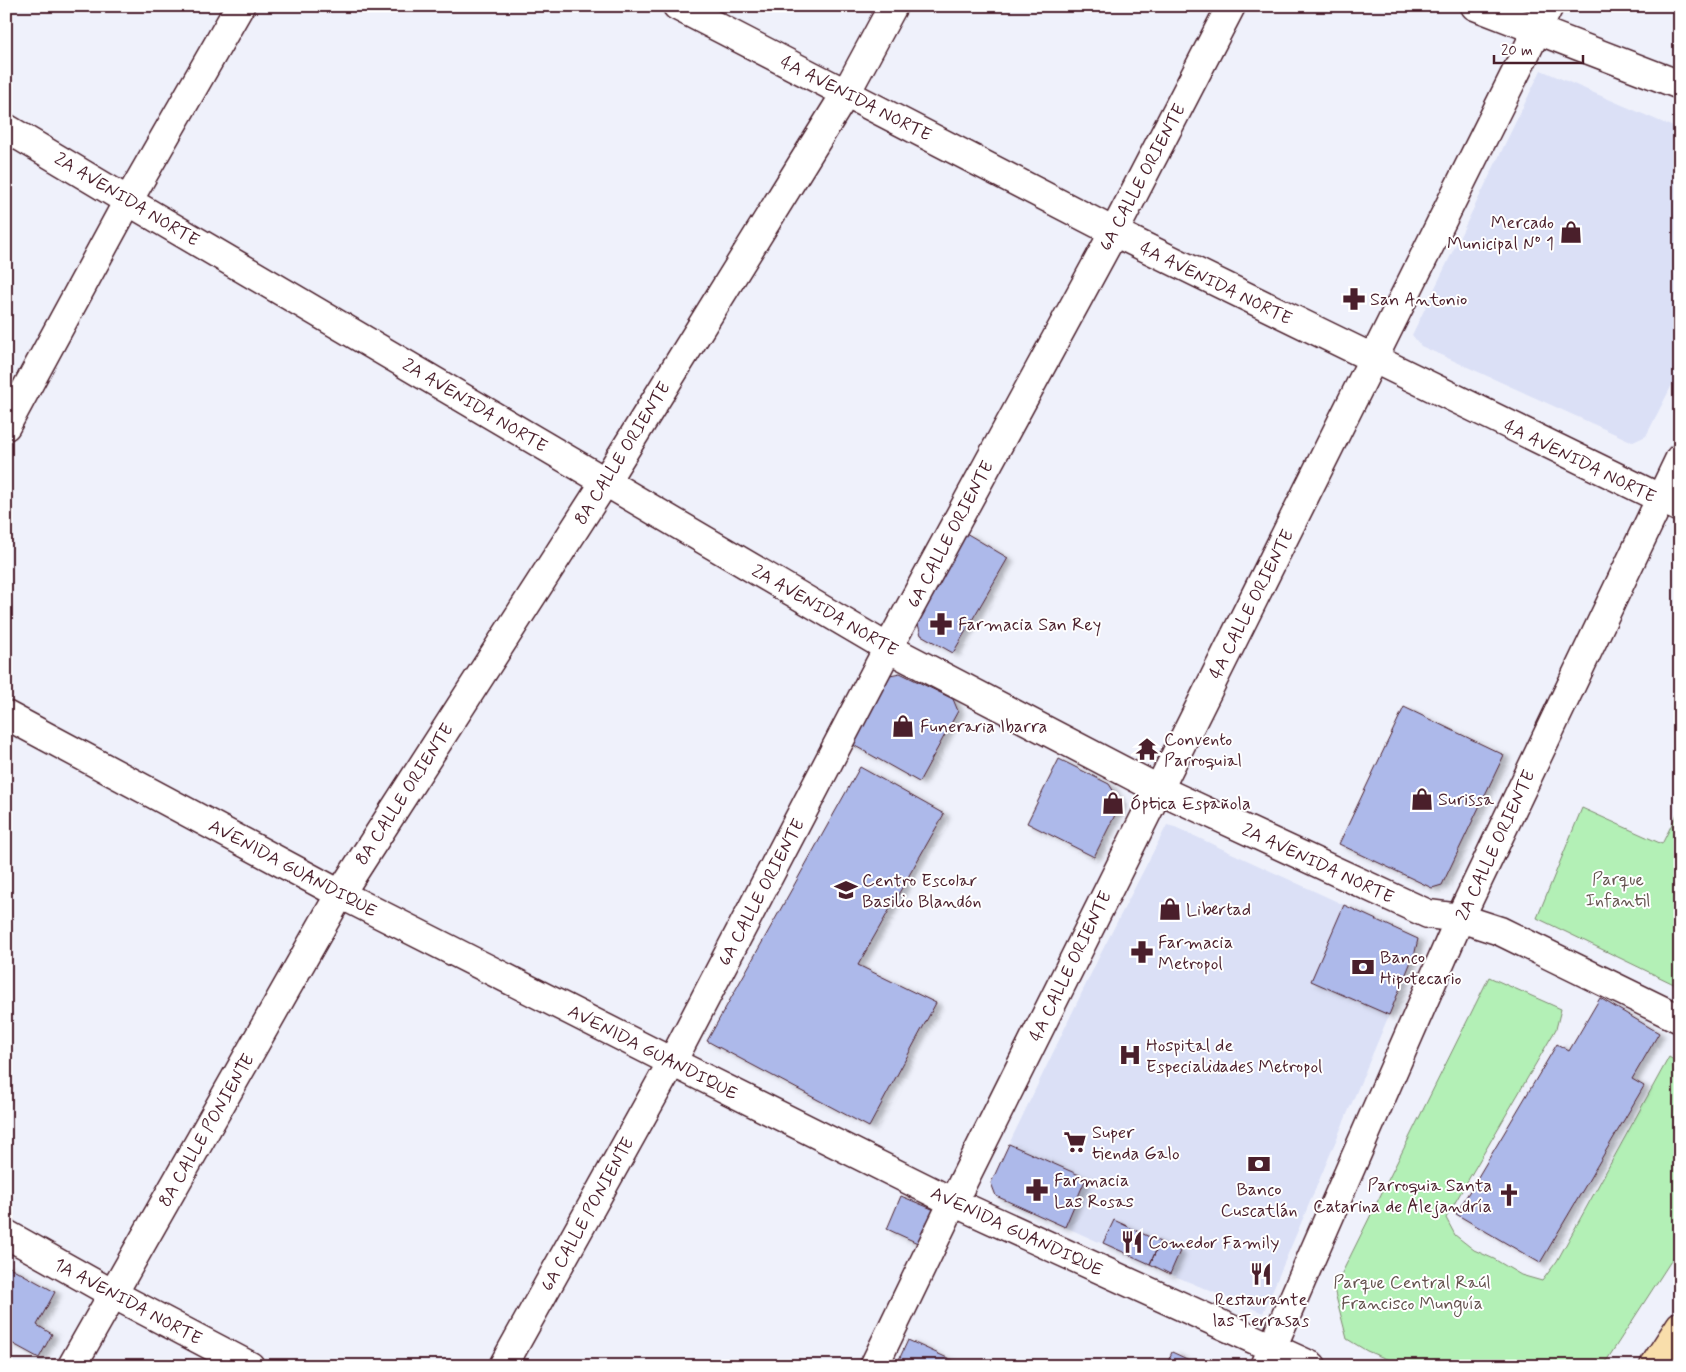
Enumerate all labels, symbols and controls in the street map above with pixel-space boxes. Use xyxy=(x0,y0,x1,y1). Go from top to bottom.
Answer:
scale bar xyxy=(1494,32,1582,64)
text: 20 m xyxy=(1501,41,1533,61)
street label: 4A AVENIDA NORTE xyxy=(776,50,935,147)
street label: 6A CALLE ORIENTE xyxy=(1094,100,1192,255)
street label: 2A AVENIDA NORTE xyxy=(50,147,203,253)
place label: Mercado Municipal Nº 1 xyxy=(1447,211,1554,256)
shop icon: Mercado Municipal Nº 1 xyxy=(1558,219,1584,245)
street label: 4A AVENIDA NORTE xyxy=(1135,237,1296,331)
pharmacy icon: San Antonio xyxy=(1341,286,1367,312)
place label: San Antonio xyxy=(1370,288,1467,312)
street label: 2A AVENIDA NORTE xyxy=(398,353,551,459)
street label: 8A CALLE ORIENTE xyxy=(569,377,677,530)
street label: 4A AVENIDA NORTE xyxy=(1499,415,1660,509)
street label: 6A CALLE ORIENTE xyxy=(902,457,1000,612)
street label: 4A CALLE ORIENTE xyxy=(1204,526,1300,683)
street label: 2A AVENIDA NORTE xyxy=(747,559,902,663)
pharmacy icon: Farmacia San Rey xyxy=(928,611,954,637)
place label: Farmacia San Rey xyxy=(958,613,1101,637)
shop icon: Funeraria Ibarra xyxy=(890,713,916,739)
place label: Funeraria Ibarra xyxy=(920,715,1047,739)
street label: 8A CALLE ORIENTE xyxy=(350,719,460,870)
place label: Convento Parroquial xyxy=(1164,728,1242,773)
temple icon: Convento Parroquial xyxy=(1134,736,1160,762)
street label: 2A CALLE ORIENTE xyxy=(1451,766,1541,924)
shop icon: Surissa xyxy=(1409,786,1435,812)
place label: Surissa xyxy=(1438,788,1494,812)
shop icon: Óptica Española xyxy=(1100,790,1126,816)
place label: Óptica Española xyxy=(1130,792,1251,816)
street label: AVENIDA GUANDIQUE xyxy=(204,814,381,923)
street label: 6A CALLE ORIENTE xyxy=(713,815,811,970)
street label: 2A AVENIDA NORTE xyxy=(1238,818,1397,910)
park label: Parque Infantil xyxy=(1585,868,1651,913)
place label: Centro Escolar Basilio Blandón xyxy=(862,869,982,914)
school or university icon: Centro Escolar Basilio Blandón xyxy=(833,877,859,903)
street label: 4A CALLE ORIENTE xyxy=(1024,887,1118,1046)
shop icon: Libertad xyxy=(1157,896,1183,922)
place label: Libertad xyxy=(1186,898,1251,922)
place label: Farmacia Metropol xyxy=(1158,931,1233,976)
pharmacy icon: Farmacia Metropol xyxy=(1129,939,1155,965)
place label: Banco Hipotecario xyxy=(1380,946,1462,991)
bank icon: Banco Hipotecario xyxy=(1350,954,1376,980)
street label: AVENIDA GUANDIQUE xyxy=(564,1000,742,1106)
place label: Hospital de Especialidades Metropol xyxy=(1146,1034,1323,1079)
hospital icon: Hospital de Especialidades Metropol xyxy=(1117,1042,1143,1068)
street label: 8A CALLE PONIENTE xyxy=(153,1050,261,1211)
place label: Super tienda Galo xyxy=(1092,1121,1180,1166)
supermarket icon: Super tienda Galo xyxy=(1062,1129,1088,1155)
street label: 6A CALLE PONIENTE xyxy=(536,1133,640,1296)
bank icon: Banco Cuscatlán xyxy=(1246,1151,1272,1177)
place label: Farmacia Las Rosas xyxy=(1054,1169,1134,1214)
place label: Parroquia Santa Catarina de Alejandría xyxy=(1313,1174,1492,1219)
pharmacy icon: Farmacia Las Rosas xyxy=(1024,1177,1050,1203)
place label: Banco Cuscatlán xyxy=(1220,1178,1298,1223)
street label: AVENIDA GUANDIQUE xyxy=(927,1181,1107,1282)
church icon: Parroquia Santa Catarina de Alejandría xyxy=(1496,1182,1522,1208)
restaurant icon: Comedor Family xyxy=(1119,1229,1145,1255)
place label: Comedor Family xyxy=(1148,1231,1279,1255)
street label: 1A AVENIDA NORTE xyxy=(49,1253,206,1351)
restaurant icon: Restaurante las Terrasas xyxy=(1248,1261,1274,1287)
park label: Parque Central Raúl Francisco Munguía xyxy=(1333,1271,1491,1317)
place label: Restaurante las Terrasas xyxy=(1213,1288,1309,1333)

